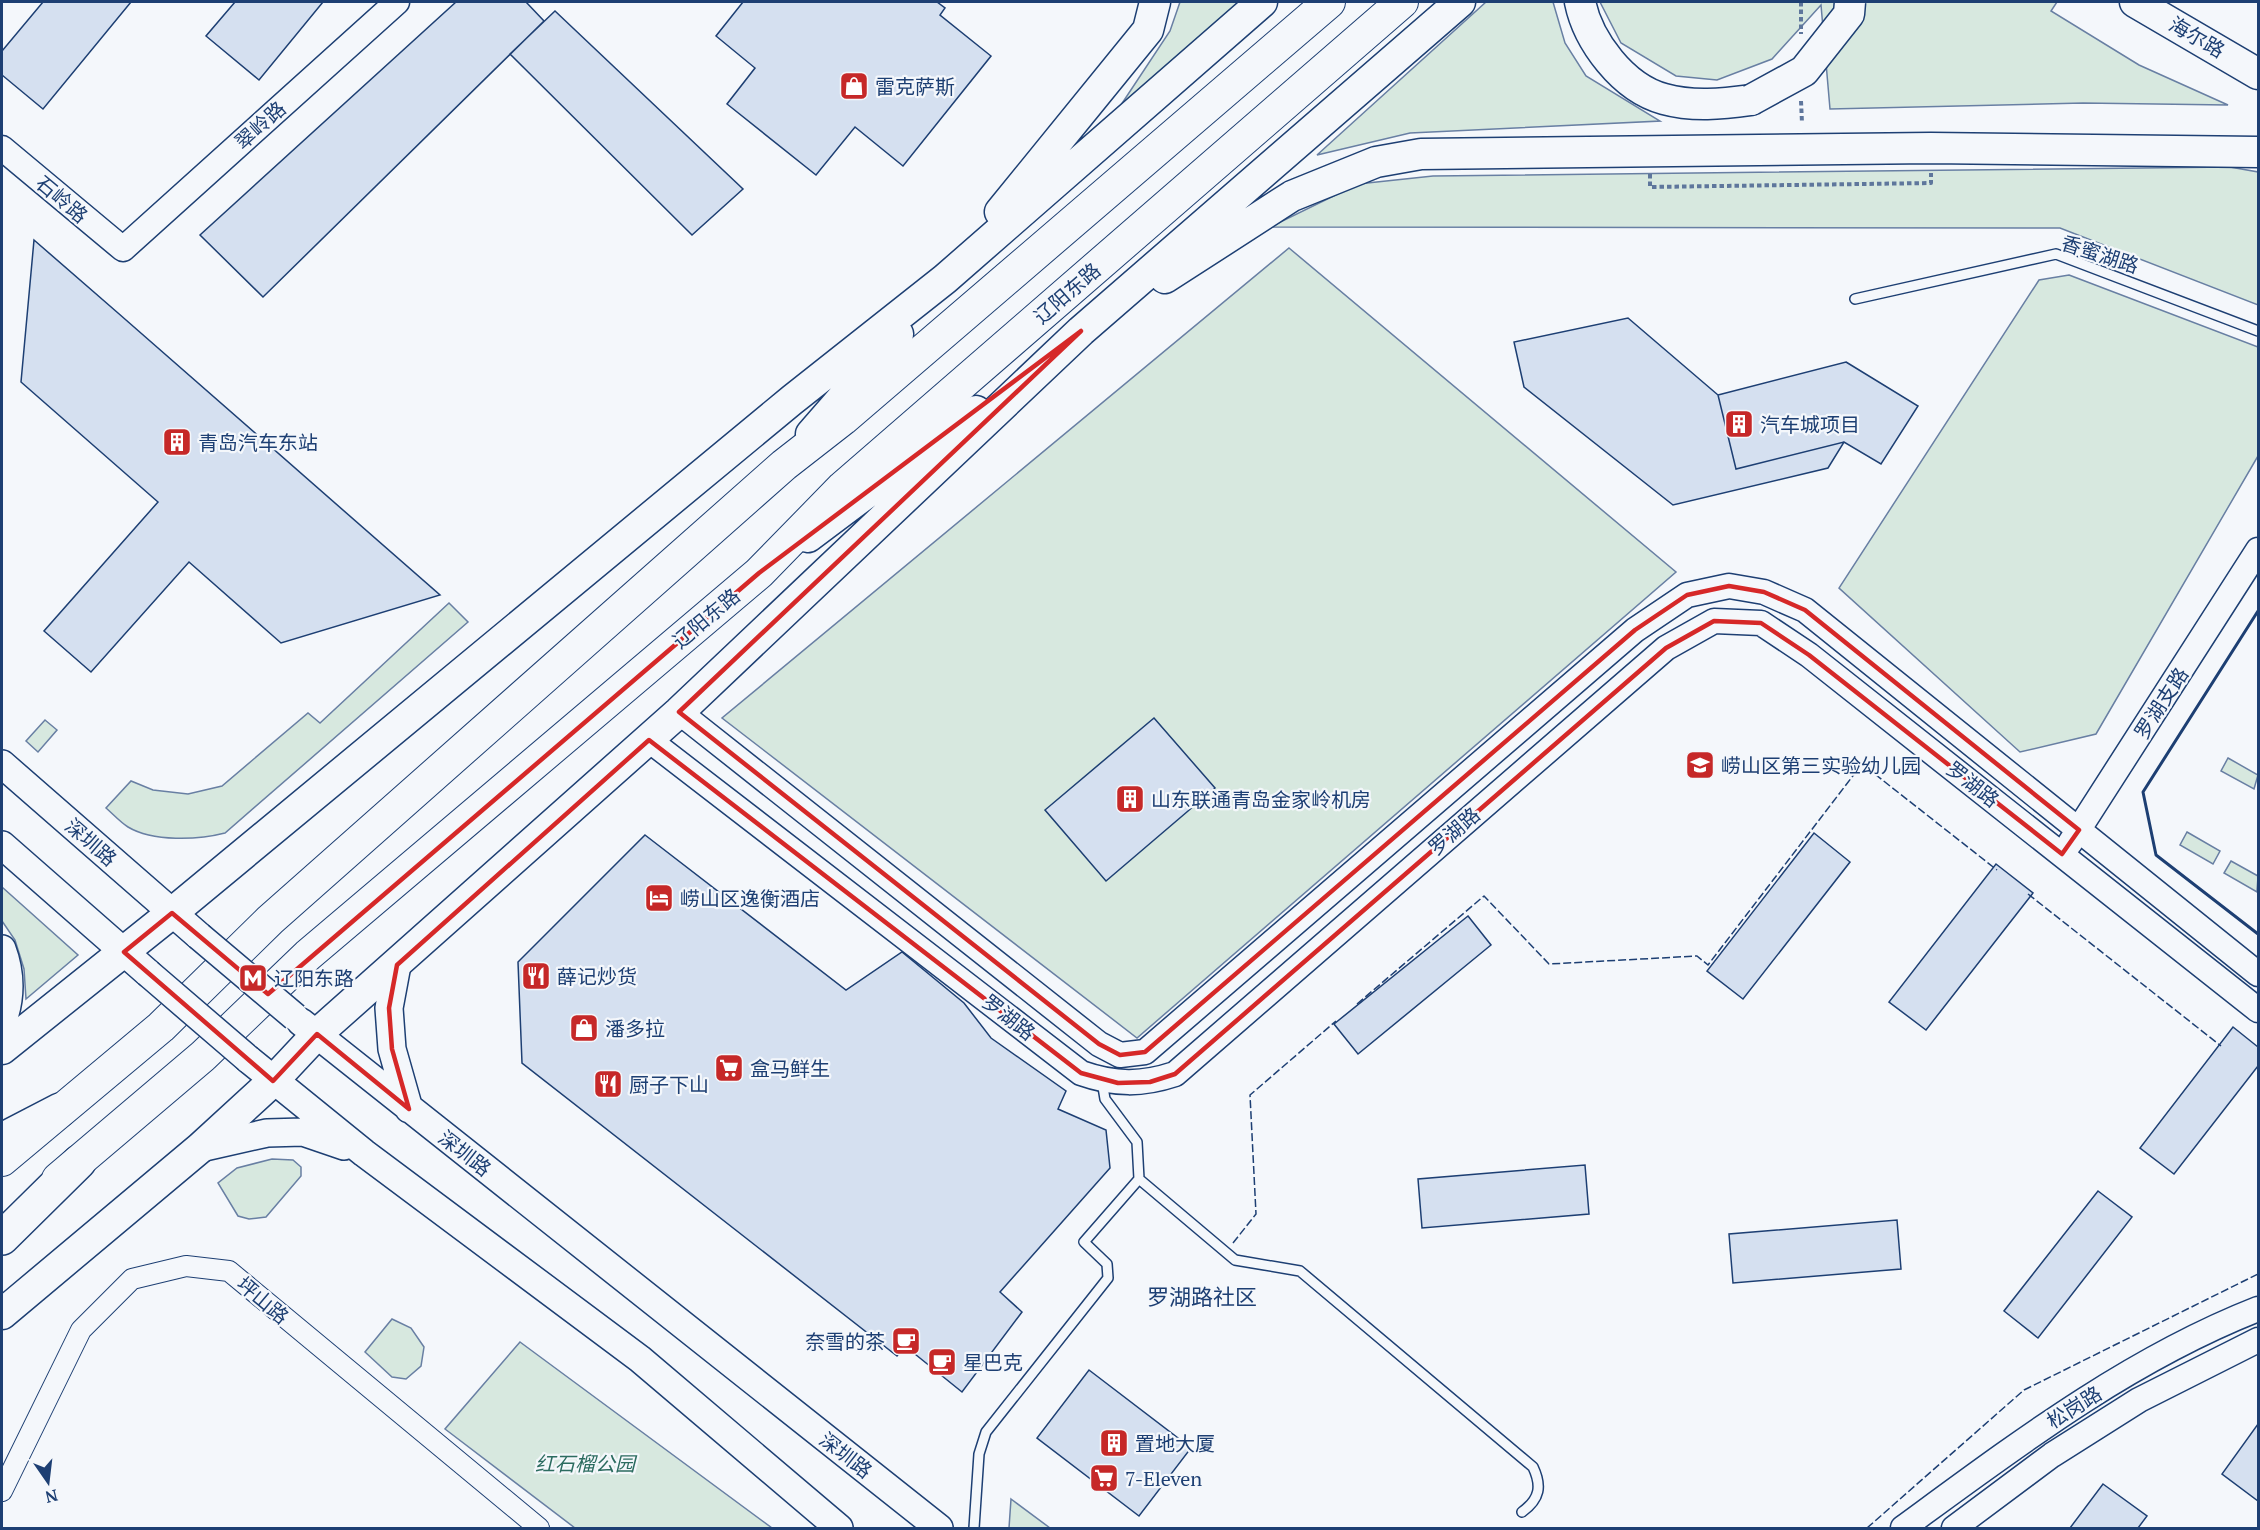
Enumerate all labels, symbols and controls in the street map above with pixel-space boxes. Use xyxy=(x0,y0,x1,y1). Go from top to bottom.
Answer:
street label: 海尔路 xyxy=(2164,10,2230,64)
shop icon: 雷克萨斯 xyxy=(838,70,870,102)
place label: 雷克萨斯 xyxy=(875,73,955,100)
street label: 翠岭路 xyxy=(229,95,291,155)
street label: 石岭路 xyxy=(30,169,94,229)
street label: 香蜜湖路 xyxy=(2058,229,2142,279)
street label: 辽阳东路 xyxy=(1028,257,1106,329)
building icon: 汽车城项目 xyxy=(1723,408,1755,440)
place label: 汽车城项目 xyxy=(1760,411,1860,438)
building icon: 青岛汽车东站 xyxy=(161,426,193,458)
place label: 青岛汽车东站 xyxy=(198,429,318,456)
street label: 辽阳东路 xyxy=(667,582,745,654)
street label: 罗湖支路 xyxy=(2128,662,2194,744)
school or university icon: 崂山区第三实验幼儿园 xyxy=(1684,749,1716,781)
place label: 崂山区第三实验幼儿园 xyxy=(1721,752,1921,779)
street label: 罗湖路 xyxy=(1941,755,2005,813)
building icon: 山东联通青岛金家岭机房 xyxy=(1114,783,1146,815)
place label: 山东联通青岛金家岭机房 xyxy=(1151,786,1371,813)
street label: 罗湖路 xyxy=(1423,801,1485,861)
street label: 深圳路 xyxy=(60,812,122,872)
hotel icon: 崂山区逸衡酒店 xyxy=(643,882,675,914)
place label: 崂山区逸衡酒店 xyxy=(680,885,820,912)
restaurant icon: 薛记炒货 xyxy=(520,960,552,992)
metro station icon: 辽阳东路 xyxy=(237,962,269,994)
place label: 薛记炒货 xyxy=(557,963,637,990)
place label: 辽阳东路 xyxy=(274,965,354,992)
street label: 罗湖路 xyxy=(977,988,1041,1046)
shop icon: 潘多拉 xyxy=(568,1012,600,1044)
place label: 潘多拉 xyxy=(605,1015,665,1042)
supermarket icon: 盒马鲜生 xyxy=(713,1052,745,1084)
place label: 盒马鲜生 xyxy=(750,1055,830,1082)
restaurant icon: 厨子下山 xyxy=(592,1068,624,1100)
place label: 厨子下山 xyxy=(629,1071,709,1098)
street label: 深圳路 xyxy=(433,1124,497,1182)
street label: 坪山路 xyxy=(231,1270,295,1330)
district label: 罗湖路社区 xyxy=(1147,1282,1257,1311)
cafe icon: 奈雪的茶 xyxy=(890,1325,922,1357)
place label: 奈雪的茶 xyxy=(805,1328,885,1355)
cafe icon: 星巴克 xyxy=(926,1346,958,1378)
place label: 星巴克 xyxy=(963,1349,1023,1376)
street label: 松岗路 xyxy=(2041,1380,2107,1434)
street label: 深圳路 xyxy=(814,1426,878,1484)
building icon: 置地大厦 xyxy=(1098,1427,1130,1459)
place label: 置地大厦 xyxy=(1135,1430,1215,1457)
park label: 红石榴公园 xyxy=(535,1450,638,1477)
north arrow xyxy=(18,1452,78,1512)
supermarket icon: 7-Eleven xyxy=(1088,1462,1120,1494)
place label: 7-Eleven xyxy=(1125,1465,1202,1492)
text: N xyxy=(43,1484,60,1509)

